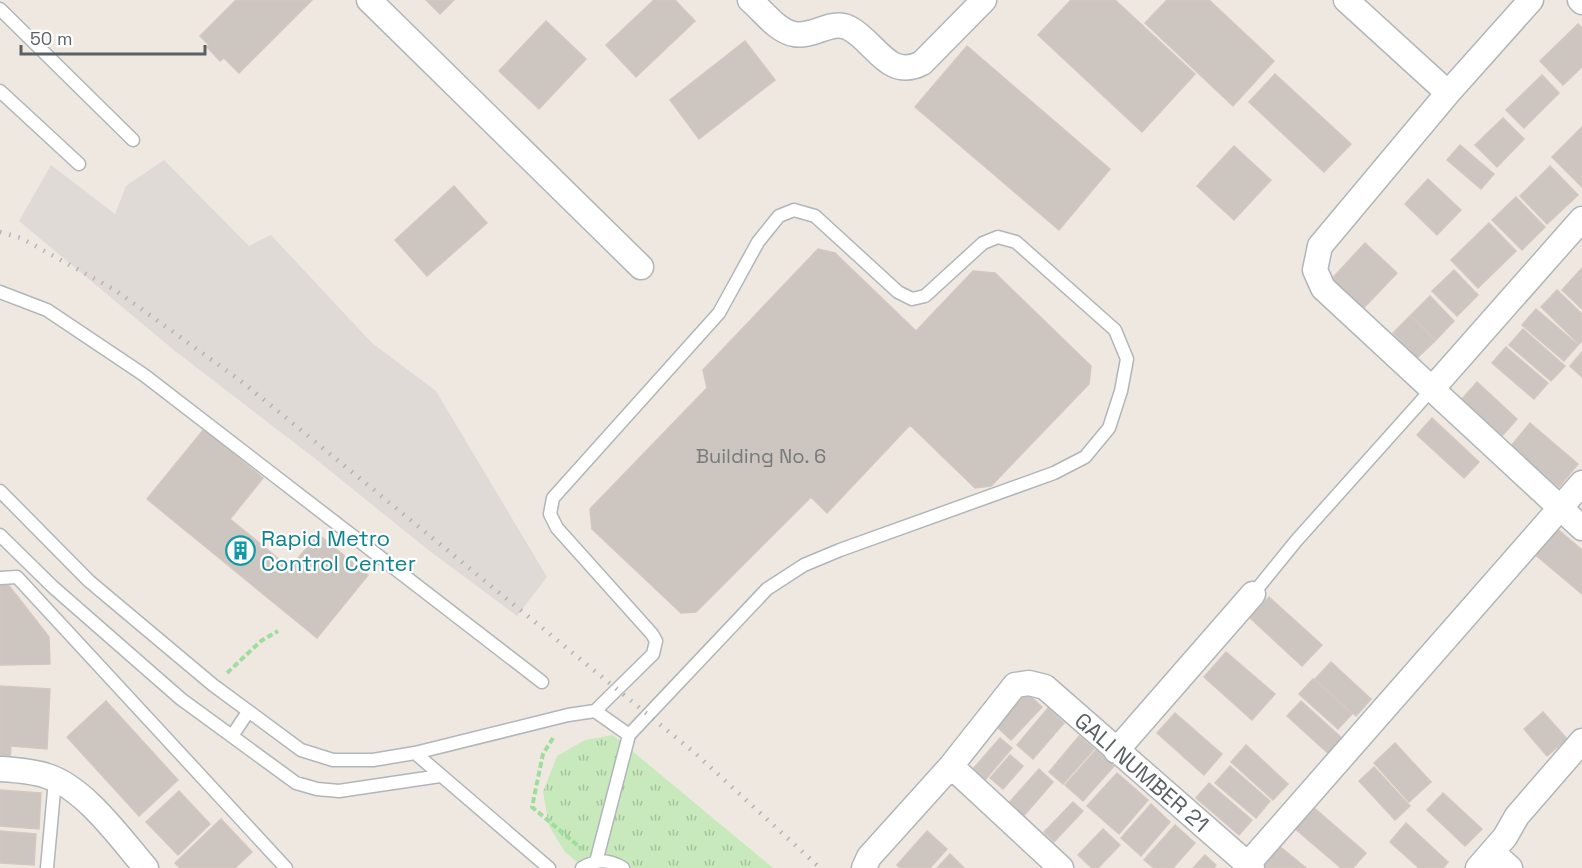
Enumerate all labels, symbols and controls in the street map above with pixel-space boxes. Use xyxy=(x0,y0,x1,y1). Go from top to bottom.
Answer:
scale bar xyxy=(21,18,206,56)
text: 50 m xyxy=(30,27,72,50)
house number: Building No. 6 xyxy=(696,443,826,469)
place label: Rapid Metro Control Center xyxy=(261,524,416,577)
building icon: Rapid Metro Control Center xyxy=(224,535,256,567)
street label: GALI NUMBER 21 xyxy=(1069,706,1215,838)

